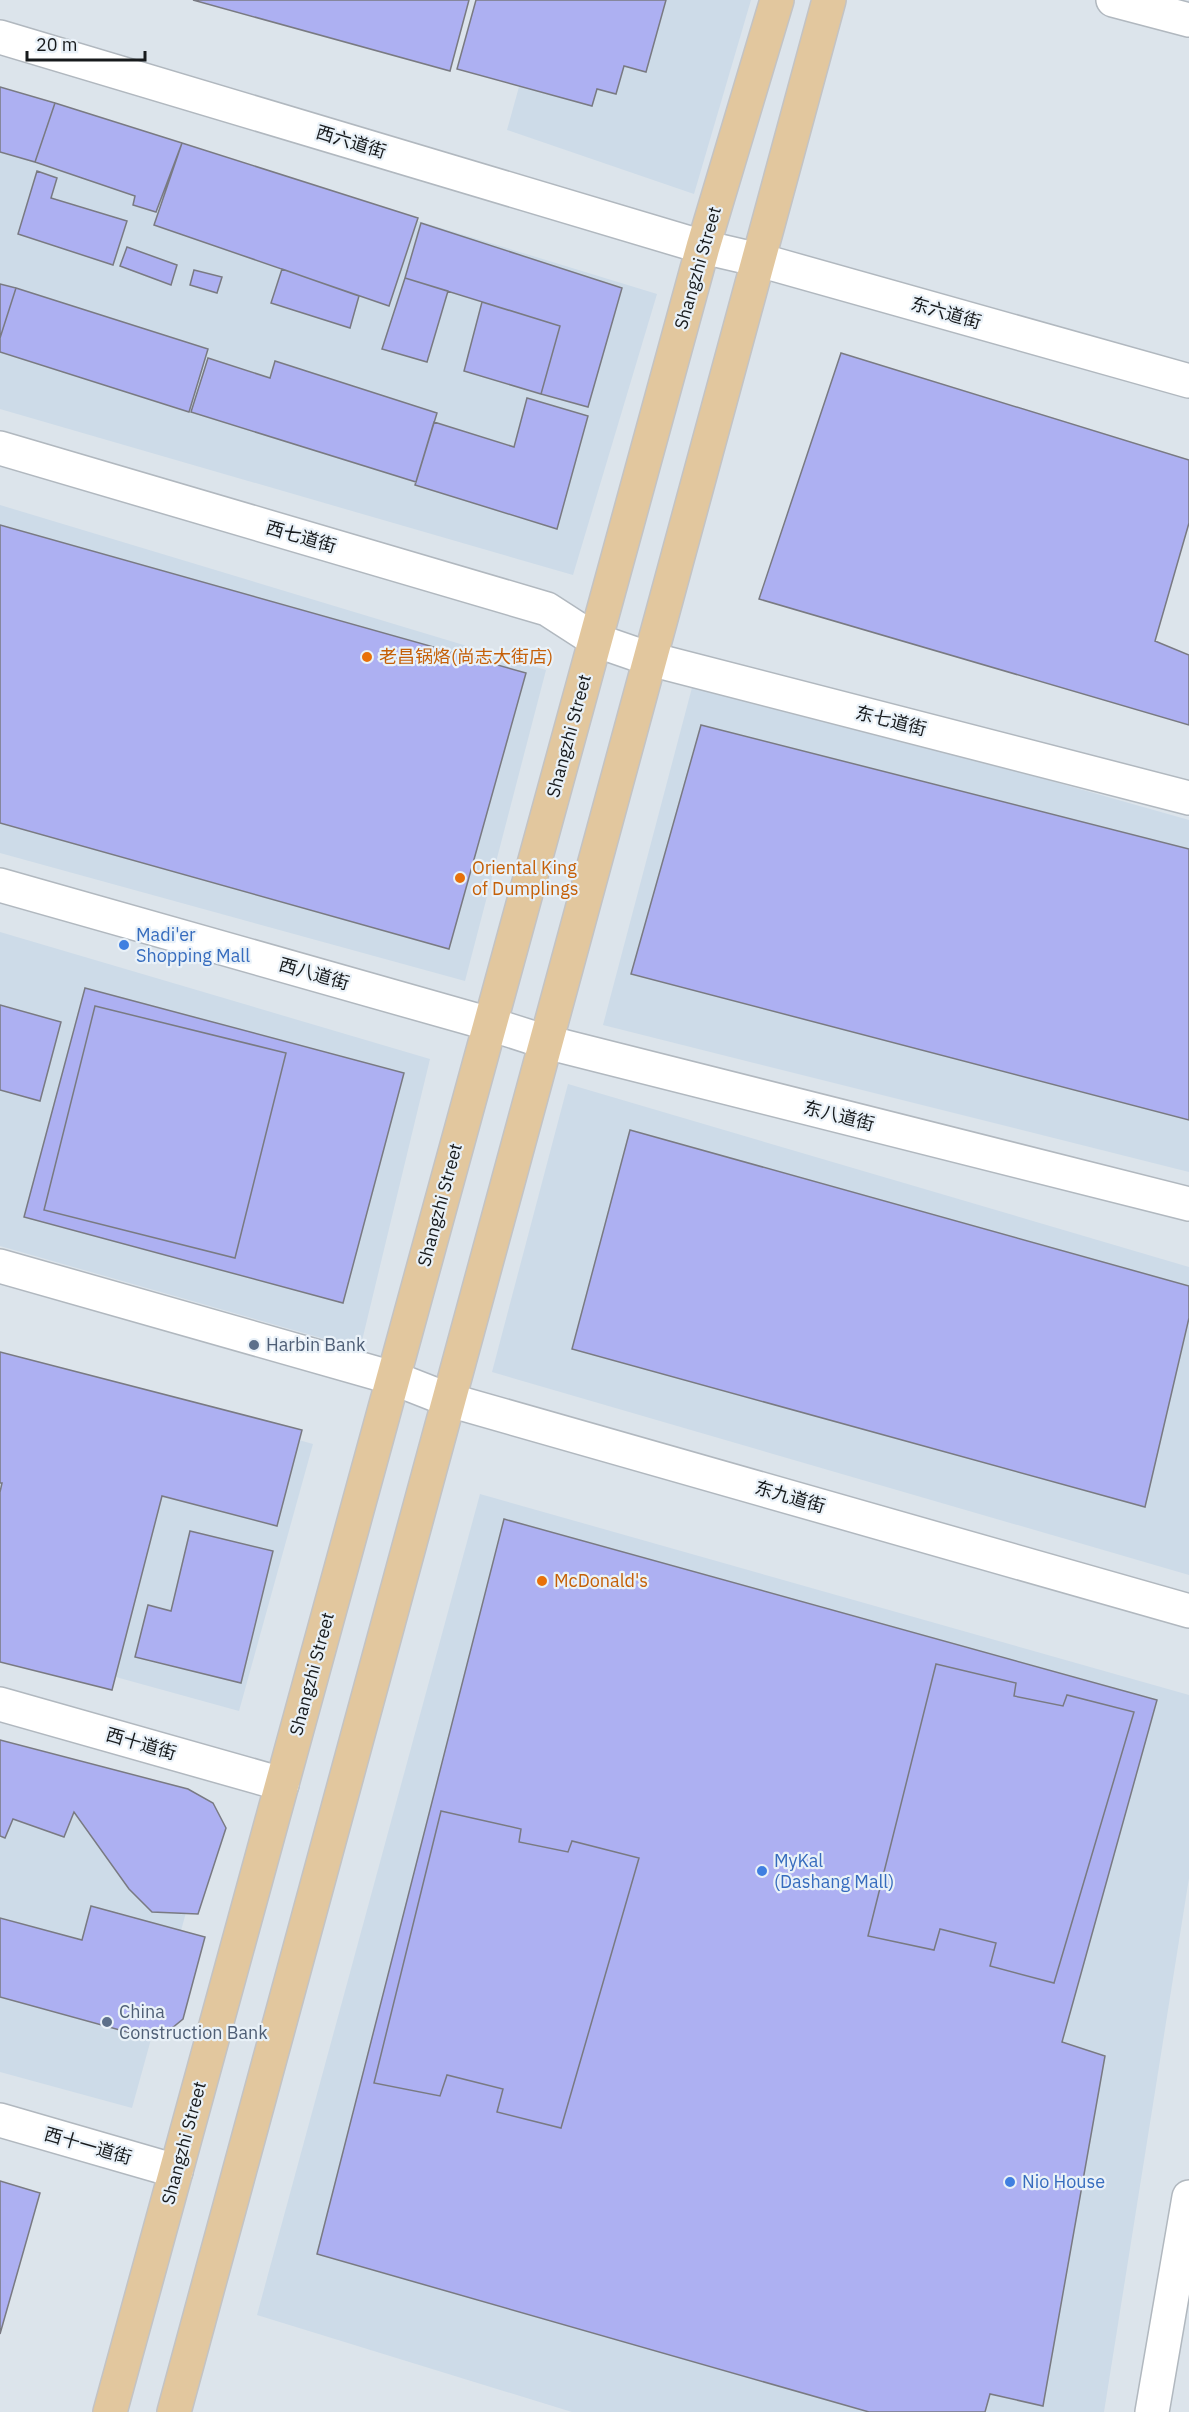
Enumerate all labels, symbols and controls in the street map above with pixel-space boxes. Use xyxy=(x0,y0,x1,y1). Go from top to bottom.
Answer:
scale bar xyxy=(27,24,146,62)
text: 20 m xyxy=(36,33,78,56)
street label: 西六道街 xyxy=(313,120,389,163)
street label: Shangzhi Street xyxy=(669,204,726,332)
street label: 东六道街 xyxy=(908,292,984,333)
street label: 西七道街 xyxy=(263,516,339,557)
place label: 老昌锅烙(尚志大街店) xyxy=(379,645,553,668)
marker: 老昌锅烙(尚志大街店) xyxy=(360,650,374,664)
street label: Shangzhi Street xyxy=(541,672,596,800)
street label: 东七道街 xyxy=(853,701,929,740)
place label: Oriental King of Dumplings xyxy=(472,856,578,900)
marker: Oriental King of Dumplings xyxy=(453,871,467,885)
place label: Madi'er Shopping Mall xyxy=(136,923,250,967)
marker: Madi'er Shopping Mall xyxy=(117,938,131,952)
street label: 西八道街 xyxy=(276,953,352,994)
street label: 东八道街 xyxy=(801,1096,877,1135)
street label: Shangzhi Street xyxy=(412,1141,467,1269)
place label: Harbin Bank xyxy=(266,1333,366,1356)
marker: Harbin Bank xyxy=(247,1338,261,1352)
street label: 东九道街 xyxy=(752,1476,828,1517)
place label: McDonald's xyxy=(554,1569,648,1592)
marker: McDonald's xyxy=(535,1574,549,1588)
street label: Shangzhi Street xyxy=(284,1610,339,1738)
street label: 西十道街 xyxy=(103,1723,179,1764)
place label: MyKal (Dashang Mall) xyxy=(774,1849,894,1893)
marker: MyKal (Dashang Mall) xyxy=(755,1864,769,1878)
place label: China Construction Bank xyxy=(119,2000,268,2044)
marker: China Construction Bank xyxy=(100,2015,114,2029)
street label: Shangzhi Street xyxy=(156,2079,211,2207)
street label: 西十一道街 xyxy=(42,2122,135,2169)
place label: Nio House xyxy=(1022,2170,1105,2193)
marker: Nio House xyxy=(1003,2175,1017,2189)

